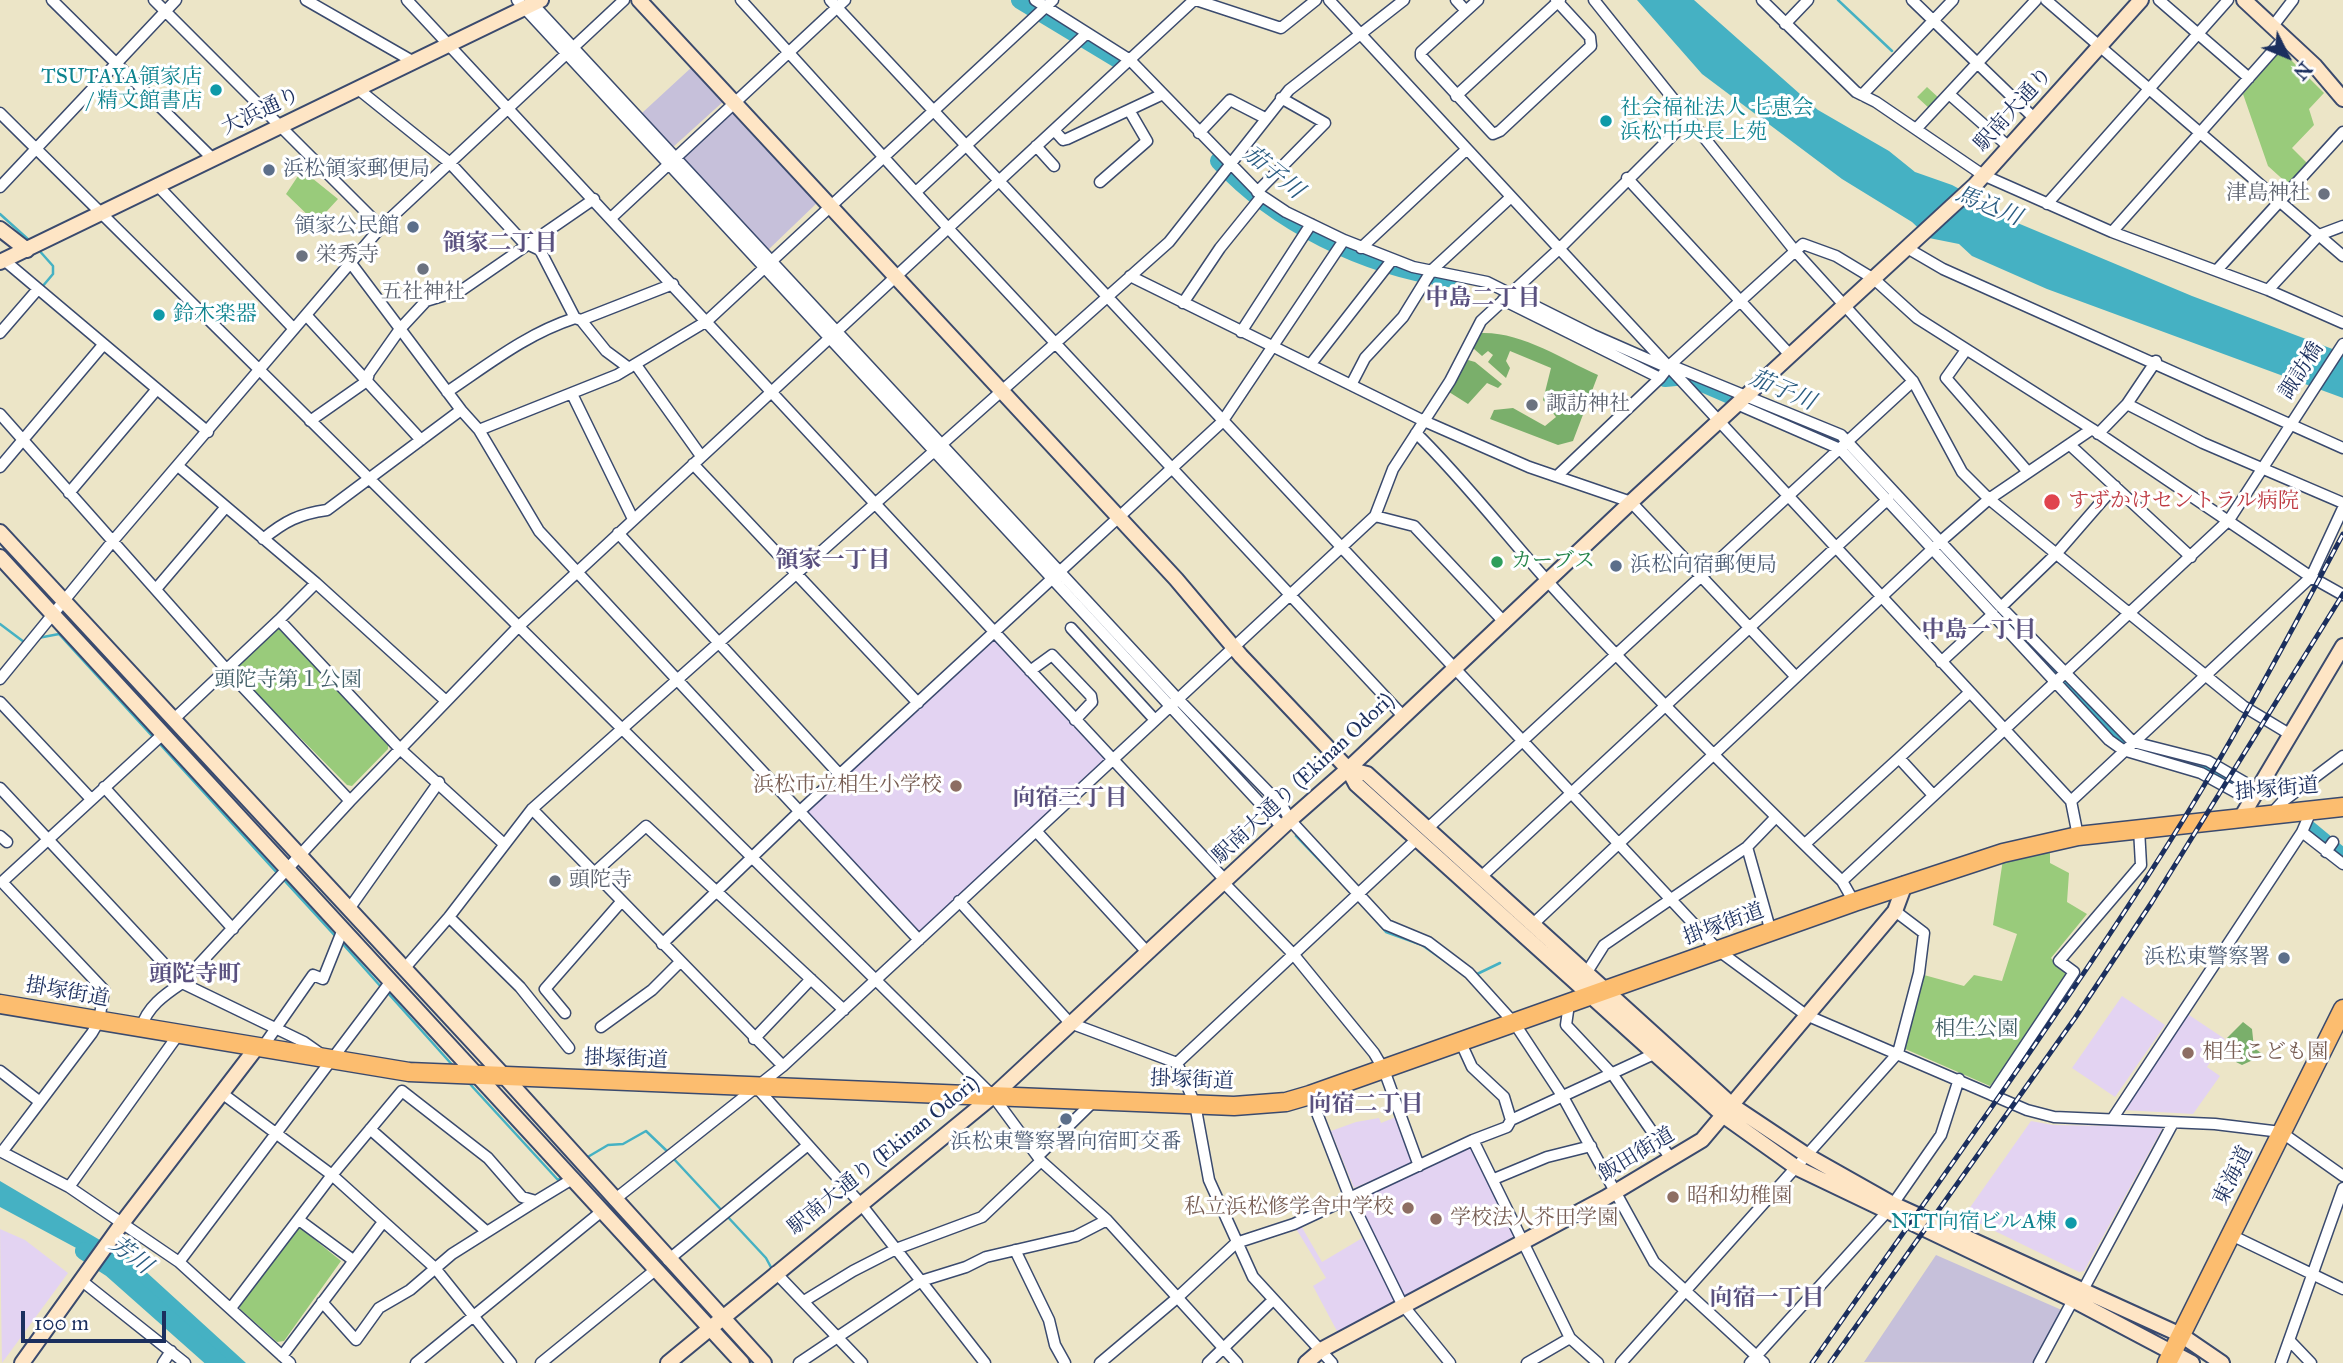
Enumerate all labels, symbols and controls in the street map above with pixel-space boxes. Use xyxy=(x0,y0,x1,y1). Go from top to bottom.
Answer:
north arrow xyxy=(2252,21,2322,91)
text: N xyxy=(2289,57,2317,84)
street label: 駅南大通り xyxy=(1970,63,2058,157)
place label: TSUTAYA領家店 / 精文館書店 xyxy=(41,65,202,115)
marker: TSUTAYA領家店 / 精文館書店 xyxy=(208,82,224,98)
street label: 大浜通り xyxy=(218,83,304,141)
place label: 社会福祉法人 七恵会 浜松中央長上苑 xyxy=(1620,96,1814,146)
marker: 社会福祉法人 七恵会 浜松中央長上苑 xyxy=(1598,113,1614,129)
water label: 茄子川 xyxy=(1238,141,1308,205)
place label: 浜松領家郵便局 xyxy=(283,157,430,183)
marker: 浜松領家郵便局 xyxy=(261,162,277,178)
water label: 馬込川 xyxy=(1951,181,2025,233)
place label: 津島神社 xyxy=(2226,181,2310,207)
marker: 津島神社 xyxy=(2316,186,2332,202)
place label: 領家公民館 xyxy=(294,214,399,240)
marker: 領家公民館 xyxy=(405,219,421,235)
district label: 領家二丁目 xyxy=(443,230,557,258)
place label: 栄秀寺 xyxy=(316,243,379,269)
marker: 栄秀寺 xyxy=(294,248,310,264)
marker: 五社神社 xyxy=(415,261,431,277)
place label: 五社神社 xyxy=(381,280,465,306)
district label: 中島二丁目 xyxy=(1426,285,1540,313)
place label: 鈴木楽器 xyxy=(173,302,257,328)
marker: 鈴木楽器 xyxy=(151,307,167,323)
street label: 諏訪橋 xyxy=(2274,338,2330,404)
water label: 茄子川 xyxy=(1745,365,1819,417)
place label: 諏訪神社 xyxy=(1546,392,1630,418)
marker: 諏訪神社 xyxy=(1524,397,1540,413)
place label: すずかけセントラル病院 xyxy=(2068,489,2299,515)
marker: すずかけセントラル病院 xyxy=(2042,492,2062,512)
district label: 領家一丁目 xyxy=(776,547,890,575)
place label: カーブス xyxy=(1511,549,1595,575)
place label: 浜松向宿郵便局 xyxy=(1630,553,1777,579)
marker: カーブス xyxy=(1489,554,1505,570)
marker: 浜松向宿郵便局 xyxy=(1608,558,1624,574)
district label: 中島一丁目 xyxy=(1922,617,2036,645)
park label: 頭陀寺第１公園 xyxy=(215,668,361,694)
street label: 駅南大通り (Ekinan Odori) xyxy=(1208,688,1400,870)
place label: 浜松市立相生小学校 xyxy=(753,773,942,799)
street label: 掛塚街道 xyxy=(2234,774,2320,806)
marker: 浜松市立相生小学校 xyxy=(948,778,964,794)
district label: 向宿三丁目 xyxy=(1013,785,1127,813)
place label: 頭陀寺 xyxy=(569,868,632,894)
marker: 頭陀寺 xyxy=(547,873,563,889)
street label: 掛塚街道 xyxy=(1680,899,1768,951)
place label: 浜松東警察署 xyxy=(2144,945,2270,971)
marker: 浜松東警察署 xyxy=(2276,950,2292,966)
district label: 頭陀寺町 xyxy=(149,961,241,989)
street label: 掛塚街道 xyxy=(23,973,111,1013)
park label: 相生公園 xyxy=(1934,1017,2018,1043)
place label: 相生こども園 xyxy=(2202,1040,2328,1066)
marker: 相生こども園 xyxy=(2180,1045,2196,1061)
street label: 掛塚街道 xyxy=(584,1046,668,1074)
street label: 掛塚街道 xyxy=(1150,1067,1234,1095)
street label: 駅南大通り (Ekinan Odori) xyxy=(783,1071,985,1241)
district label: 向宿二丁目 xyxy=(1309,1091,1423,1119)
marker: 浜松東警察署向宿町交番 xyxy=(1058,1111,1074,1127)
street label: 飯田街道 xyxy=(1595,1123,1679,1187)
place label: 浜松東警察署向宿町交番 xyxy=(951,1130,1181,1156)
street label: 東海道 xyxy=(2209,1142,2259,1210)
place label: 昭和幼稚園 xyxy=(1687,1184,1792,1210)
marker: 昭和幼稚園 xyxy=(1665,1189,1681,1205)
place label: 私立浜松修学舎中学校 xyxy=(1184,1195,1394,1221)
marker: 私立浜松修学舎中学校 xyxy=(1400,1200,1416,1216)
place label: 学校法人芥田学園 xyxy=(1450,1206,1618,1232)
place label: NTT向宿ビルA棟 xyxy=(1891,1210,2057,1236)
marker: 学校法人芥田学園 xyxy=(1428,1211,1444,1227)
marker: NTT向宿ビルA棟 xyxy=(2063,1215,2079,1231)
water label: 芳川 xyxy=(103,1231,157,1281)
district label: 向宿一丁目 xyxy=(1710,1285,1824,1313)
scale bar xyxy=(24,1296,170,1340)
text: 100 m xyxy=(34,1310,89,1336)

